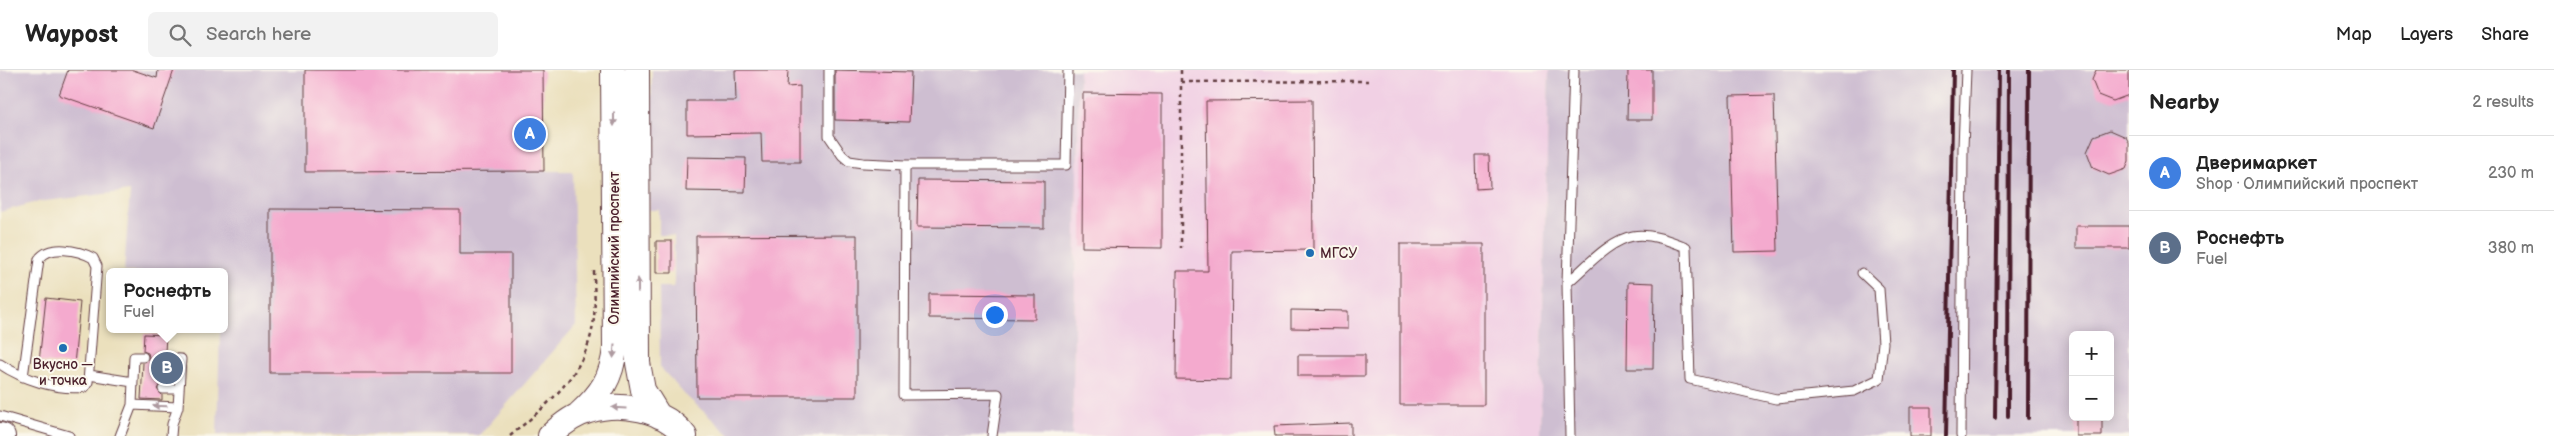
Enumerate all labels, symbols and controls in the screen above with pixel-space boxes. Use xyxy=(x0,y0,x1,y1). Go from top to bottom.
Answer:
search box xyxy=(148,12,498,57)
text: Waypost xyxy=(25,20,118,49)
icon: search xyxy=(166,21,194,49)
text: Search here xyxy=(206,23,311,46)
text: Map xyxy=(2336,24,2372,45)
text: Layers xyxy=(2400,24,2453,45)
text: Share xyxy=(2481,24,2529,45)
text: Nearby xyxy=(2149,90,2219,115)
text: 2 results xyxy=(2472,93,2534,112)
one-way arrow xyxy=(610,111,618,127)
pin: A xyxy=(514,115,546,153)
text: Дверимаркет xyxy=(2196,152,2317,175)
text: A xyxy=(2160,164,2170,183)
text: 230 m xyxy=(2488,164,2534,183)
street label: Олимпийский проспект xyxy=(606,171,623,324)
text: Shop · Олимпийский проспект xyxy=(2196,175,2418,194)
text: Роснефть xyxy=(2196,227,2284,250)
text: B xyxy=(2159,239,2171,258)
text: 380 m xyxy=(2488,239,2534,258)
place label: МГСУ xyxy=(1320,245,1357,262)
marker: МГСУ xyxy=(1304,247,1316,259)
text: Fuel xyxy=(2196,250,2227,269)
popup xyxy=(106,268,228,333)
one-way arrow xyxy=(634,277,642,293)
text: Роснефть xyxy=(123,280,211,303)
your location xyxy=(982,302,1008,328)
text: Fuel xyxy=(123,303,154,322)
map controls xyxy=(2069,331,2114,421)
button: + xyxy=(2069,331,2114,376)
marker: Вкусно — и точка xyxy=(57,342,69,354)
one-way arrow xyxy=(610,343,618,359)
pin: B xyxy=(151,349,183,387)
place label: Вкусно — и точка xyxy=(33,356,93,389)
button: − xyxy=(2069,376,2114,421)
one-way arrow xyxy=(152,402,168,410)
one-way arrow xyxy=(611,403,627,411)

